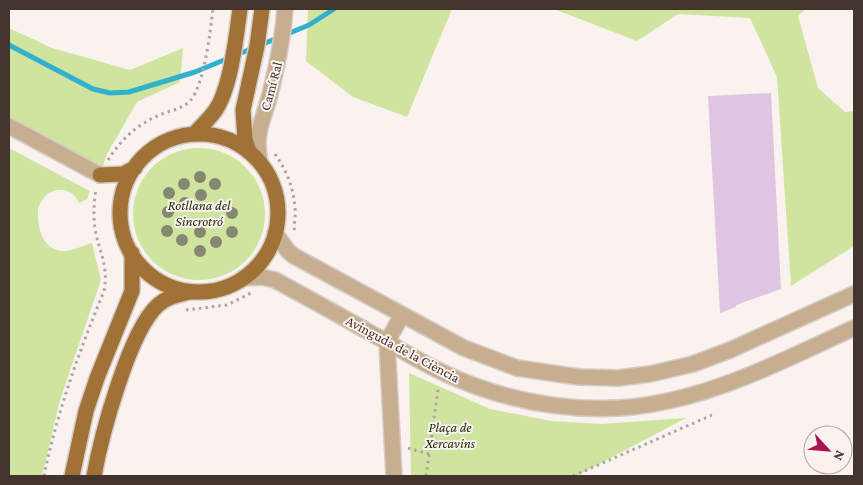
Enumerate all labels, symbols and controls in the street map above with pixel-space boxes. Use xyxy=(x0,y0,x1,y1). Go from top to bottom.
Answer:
street label: Camí Ral xyxy=(257,59,285,112)
park label: Rotllana del Sincrotró xyxy=(168,197,231,229)
street label: Avinguda de la Ciència xyxy=(343,312,463,386)
park label: Plaça de Xercavins xyxy=(424,419,476,451)
north arrow xyxy=(803,425,853,475)
text: N xyxy=(830,448,849,464)

